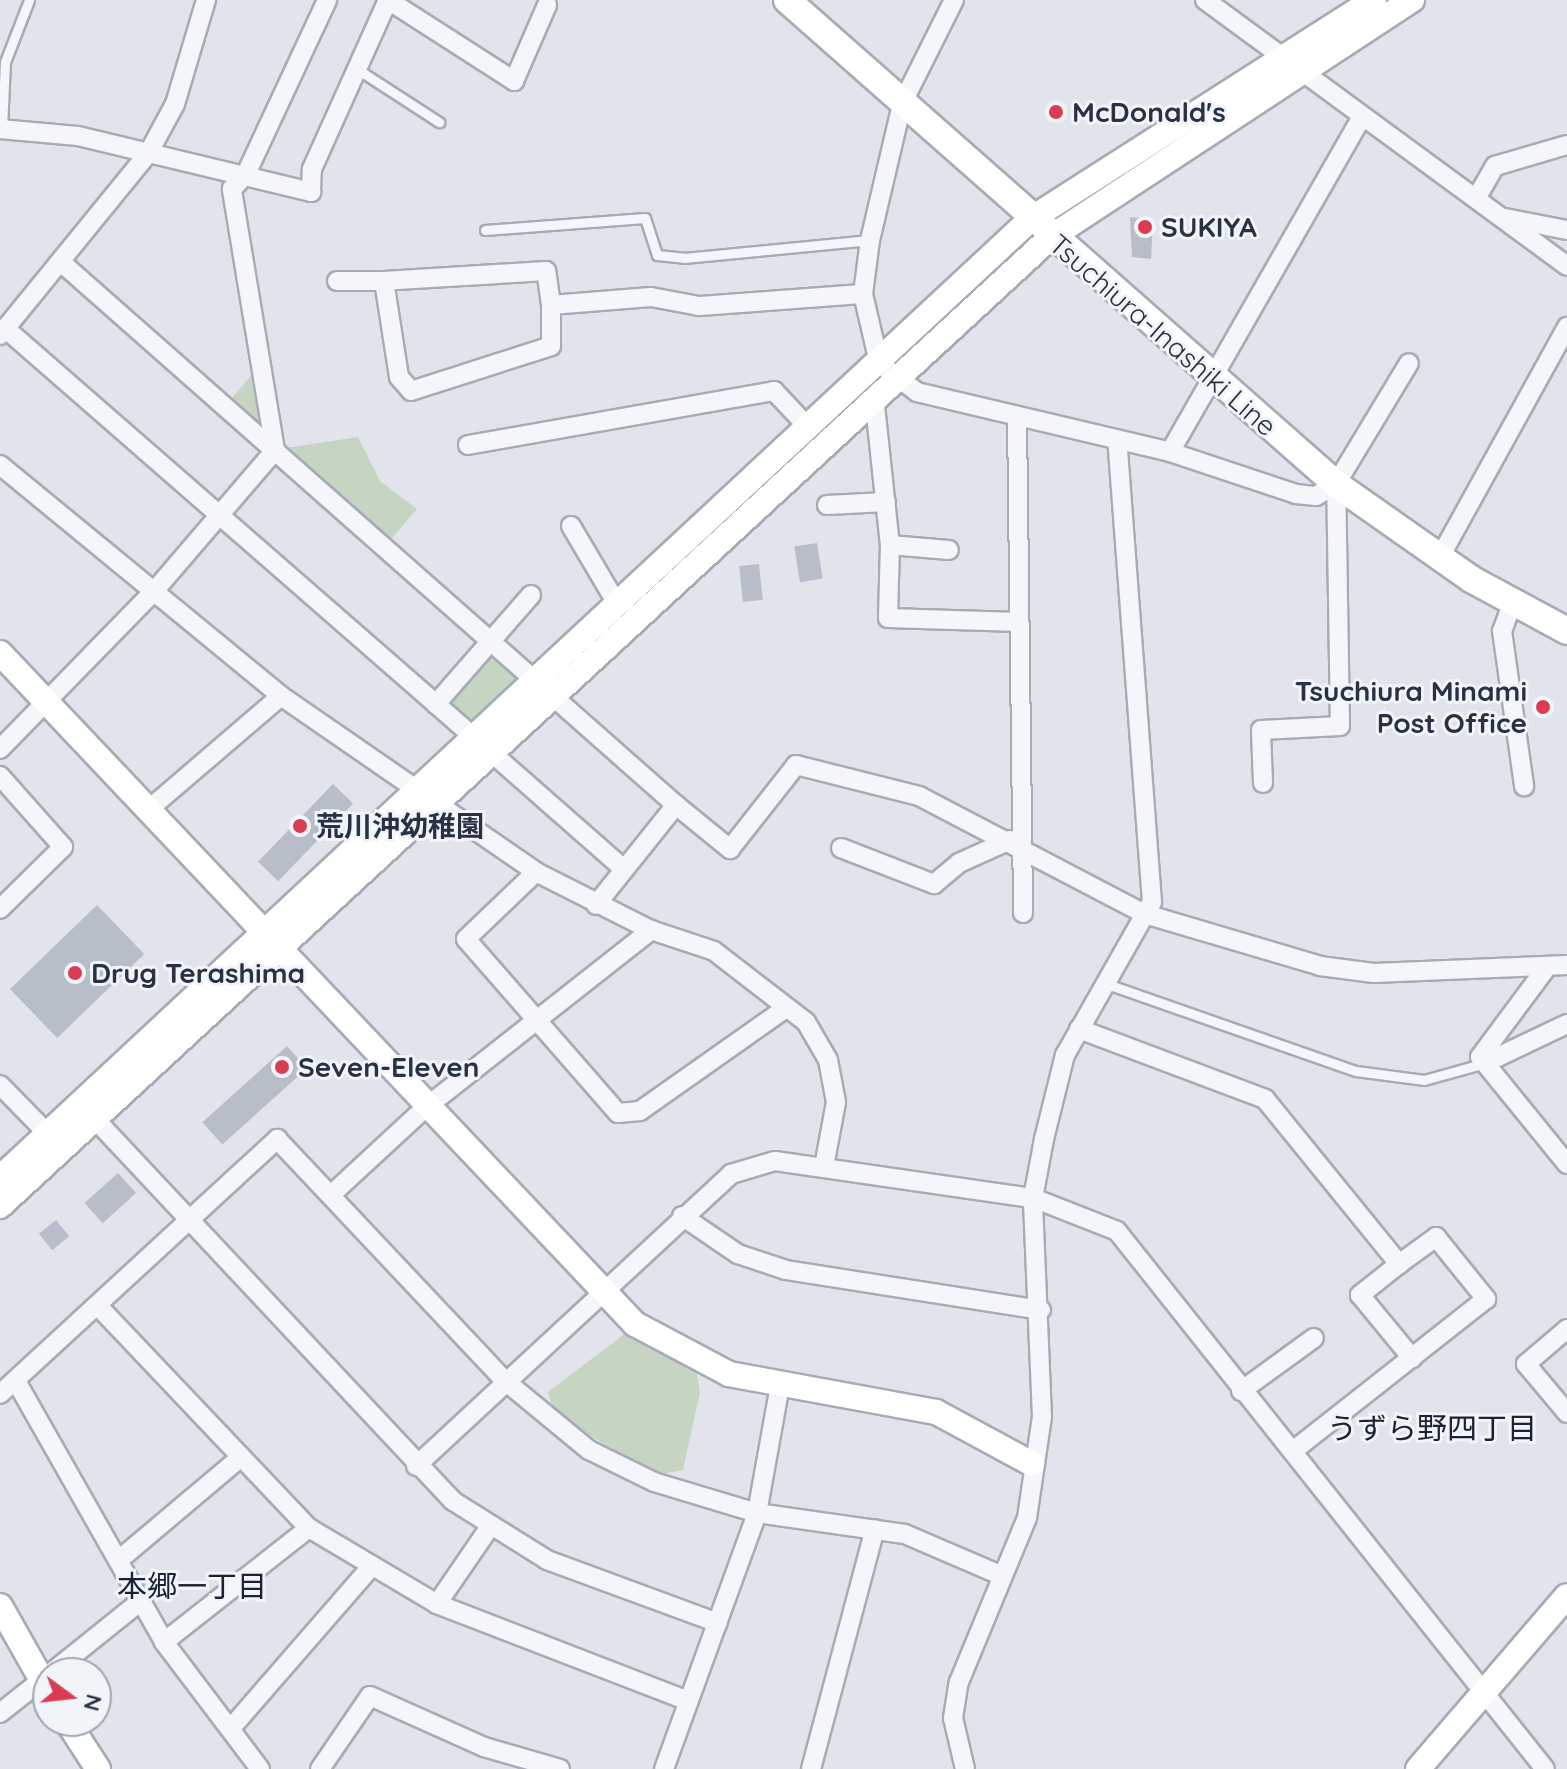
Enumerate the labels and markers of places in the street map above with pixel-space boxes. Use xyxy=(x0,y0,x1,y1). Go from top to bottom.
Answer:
place label: McDonald's xyxy=(1072,95,1226,129)
marker: McDonald's xyxy=(1047,103,1065,121)
place label: SUKIYA xyxy=(1161,210,1257,244)
marker: SUKIYA xyxy=(1136,218,1154,236)
place label: Tsuchiura Minami Post Office xyxy=(1295,674,1527,740)
marker: Tsuchiura Minami Post Office xyxy=(1534,698,1552,716)
place label: 荒川沖幼稚園 xyxy=(316,809,484,843)
marker: 荒川沖幼稚園 xyxy=(291,817,309,835)
place label: Drug Terashima xyxy=(91,956,305,990)
marker: Drug Terashima xyxy=(66,964,84,982)
place label: Seven-Eleven xyxy=(298,1050,479,1084)
marker: Seven-Eleven xyxy=(273,1058,291,1076)

